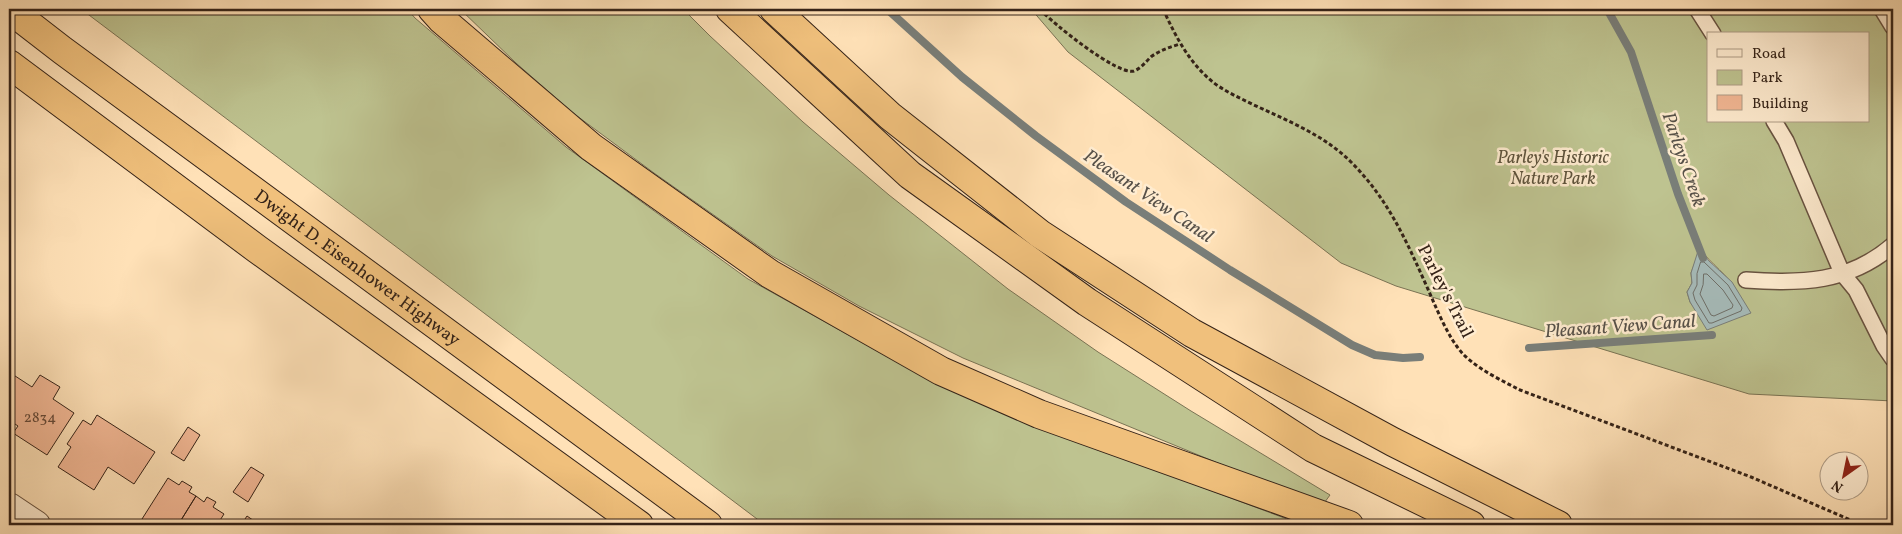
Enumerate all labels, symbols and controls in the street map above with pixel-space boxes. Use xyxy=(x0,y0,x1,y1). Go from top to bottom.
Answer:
legend xyxy=(1707,32,1870,122)
text: Road xyxy=(1752,44,1786,65)
text: Park xyxy=(1752,68,1783,89)
text: Building xyxy=(1752,94,1809,115)
water label: Parleys Creek xyxy=(1655,109,1712,211)
water label: Pleasant View Canal xyxy=(1078,144,1218,250)
park label: Parley's Historic Nature Park xyxy=(1497,146,1610,192)
street label: Dwight D. Eisenhower Highway xyxy=(249,184,465,353)
street label: Parley's Trail xyxy=(1410,241,1479,343)
water label: Pleasant View Canal xyxy=(1544,309,1697,345)
house number: 2834 xyxy=(24,408,56,429)
north arrow xyxy=(1820,452,1870,502)
text: N xyxy=(1828,475,1847,496)

